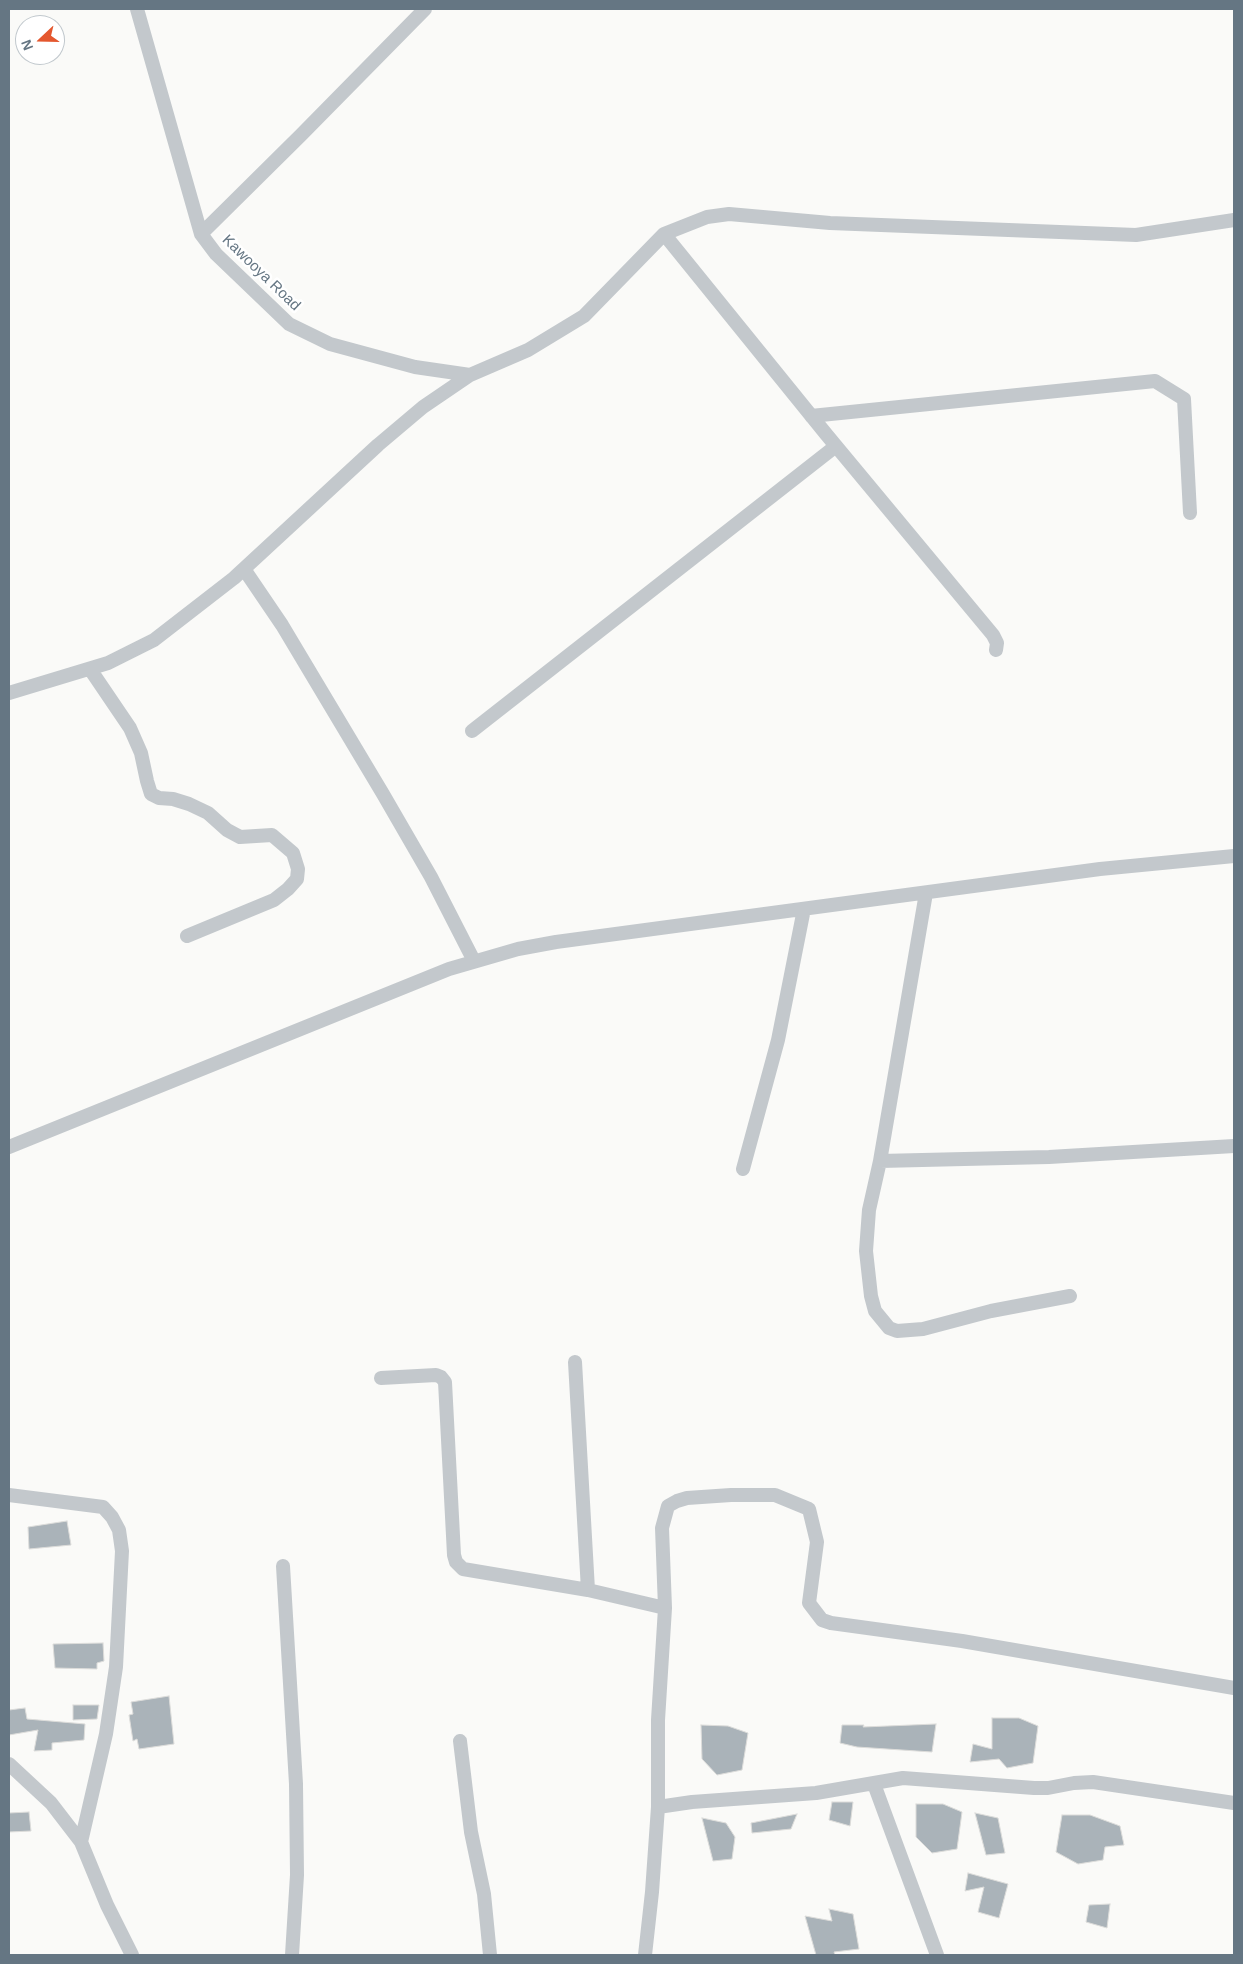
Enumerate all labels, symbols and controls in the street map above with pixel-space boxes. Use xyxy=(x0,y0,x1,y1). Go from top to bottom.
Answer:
north arrow xyxy=(15,15,65,65)
text: N xyxy=(18,37,36,53)
street label: Kawooya Road xyxy=(218,231,304,315)

